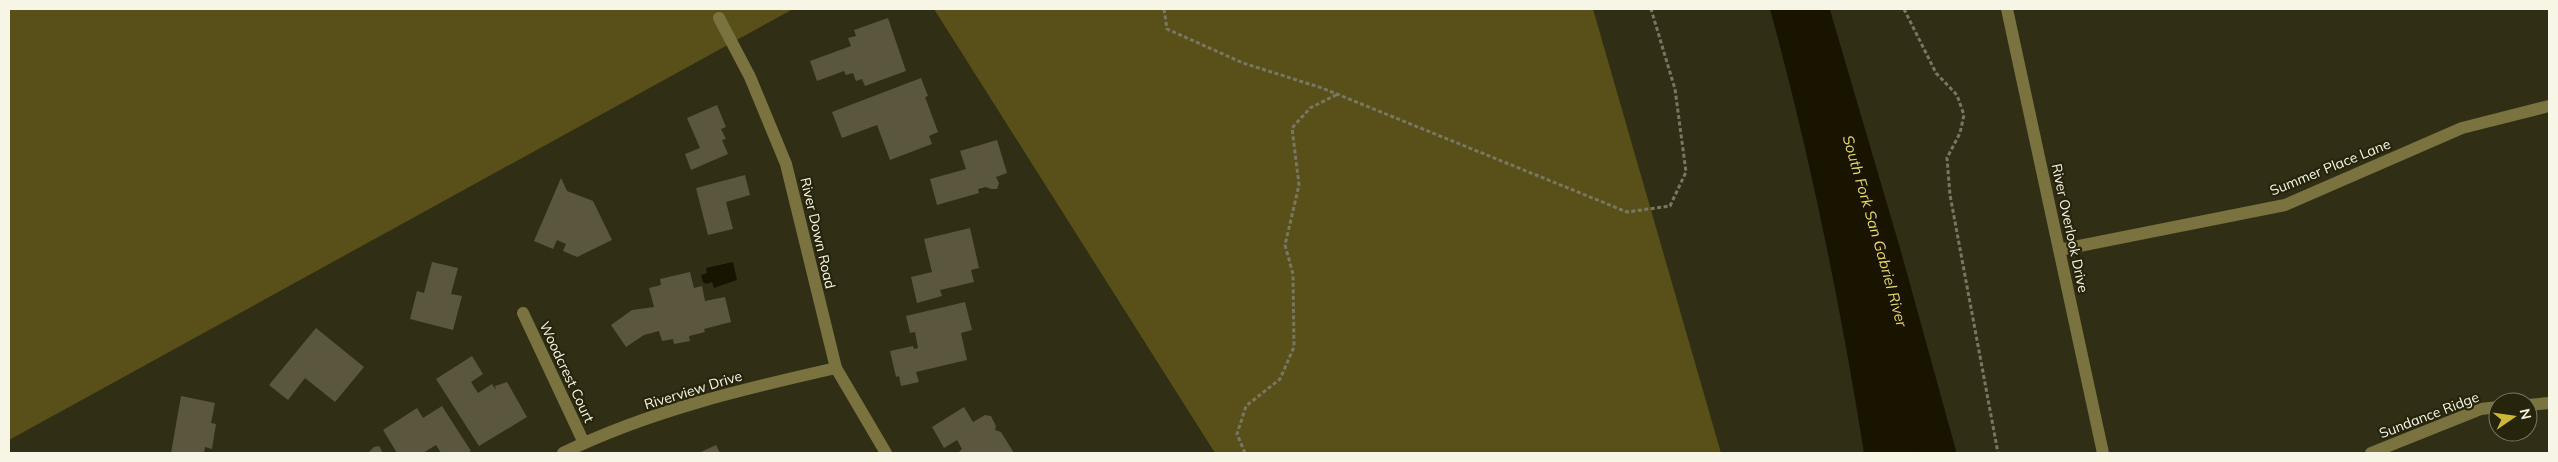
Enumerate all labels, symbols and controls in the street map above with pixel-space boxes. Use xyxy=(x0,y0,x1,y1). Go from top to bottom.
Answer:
water label: South Fork San Gabriel River xyxy=(1839,133,1912,329)
street label: Summer Place Lane xyxy=(2267,135,2393,199)
street label: River Overlook Drive xyxy=(2048,162,2092,294)
street label: River Down Road xyxy=(796,176,840,290)
street label: Woodcrest Court xyxy=(536,319,598,426)
street label: Riverview Drive xyxy=(642,367,744,413)
street label: Sundance Ridge xyxy=(2377,388,2481,442)
north arrow xyxy=(2488,392,2538,442)
text: N xyxy=(2516,407,2536,421)

